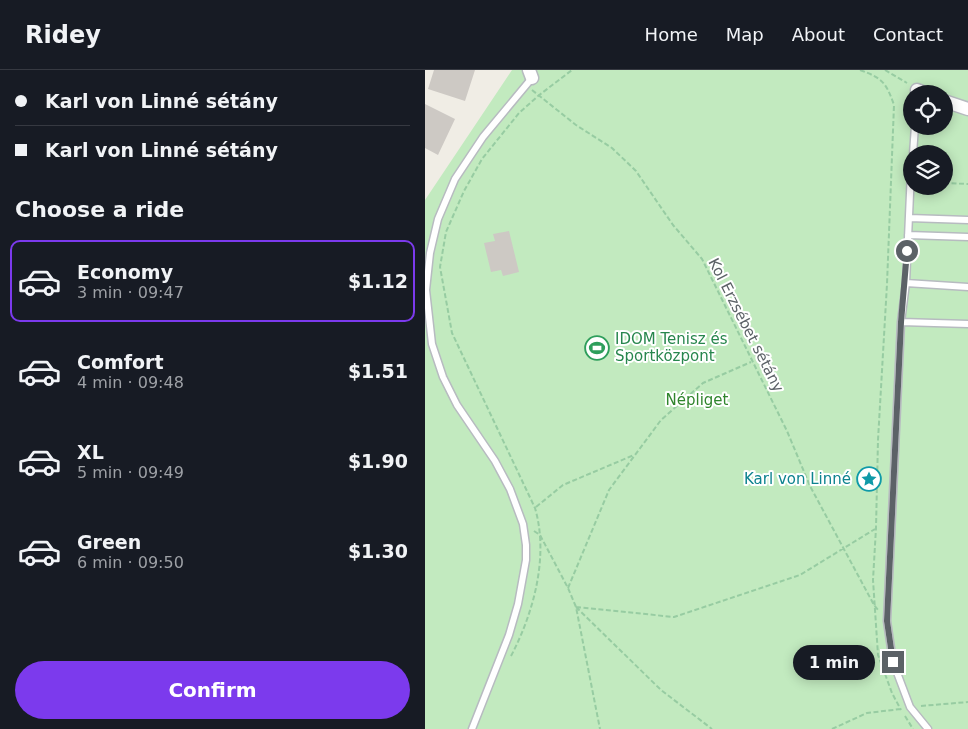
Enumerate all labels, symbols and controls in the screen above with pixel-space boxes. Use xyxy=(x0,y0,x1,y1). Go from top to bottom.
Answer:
text: Ridey xyxy=(25,21,101,49)
text: Home xyxy=(645,24,698,45)
text: Map xyxy=(726,24,764,45)
text: About xyxy=(792,24,845,45)
text: Contact xyxy=(873,24,943,45)
map controls xyxy=(903,85,953,195)
button: locate xyxy=(903,85,953,135)
text: Karl von Linné sétány xyxy=(45,90,278,112)
text: Karl von Linné sétány xyxy=(45,139,278,161)
button: layers xyxy=(903,145,953,195)
text: Choose a ride xyxy=(15,197,184,222)
route start xyxy=(896,240,918,262)
street label: Kol Erzsébet sétány xyxy=(704,255,788,395)
icon: car xyxy=(17,259,62,304)
text: Economy xyxy=(77,261,173,283)
text: $1.12 xyxy=(348,270,408,292)
text: 3 min · 09:47 xyxy=(77,283,184,302)
place label: IDOM Tenisz és Sportközpont xyxy=(615,330,728,365)
sports icon: IDOM Tenisz és Sportközpont xyxy=(584,335,610,361)
icon: car xyxy=(17,349,62,394)
text: Comfort xyxy=(77,351,164,373)
text: $1.51 xyxy=(348,360,408,382)
text: 4 min · 09:48 xyxy=(77,373,184,392)
park label: Népliget xyxy=(666,391,729,409)
icon: car xyxy=(17,439,62,484)
text: XL xyxy=(77,441,104,463)
text: $1.90 xyxy=(348,450,408,472)
text: 5 min · 09:49 xyxy=(77,463,184,482)
place icon: Karl von Linné xyxy=(856,466,882,492)
place label: Karl von Linné xyxy=(744,470,851,488)
icon: car xyxy=(17,529,62,574)
text: Green xyxy=(77,531,141,553)
text: $1.30 xyxy=(348,540,408,562)
text: 6 min · 09:50 xyxy=(77,553,184,572)
callout: 1 min xyxy=(793,644,875,680)
route end xyxy=(882,651,904,673)
text: 1 min xyxy=(809,653,859,672)
button: Confirm xyxy=(15,661,410,719)

